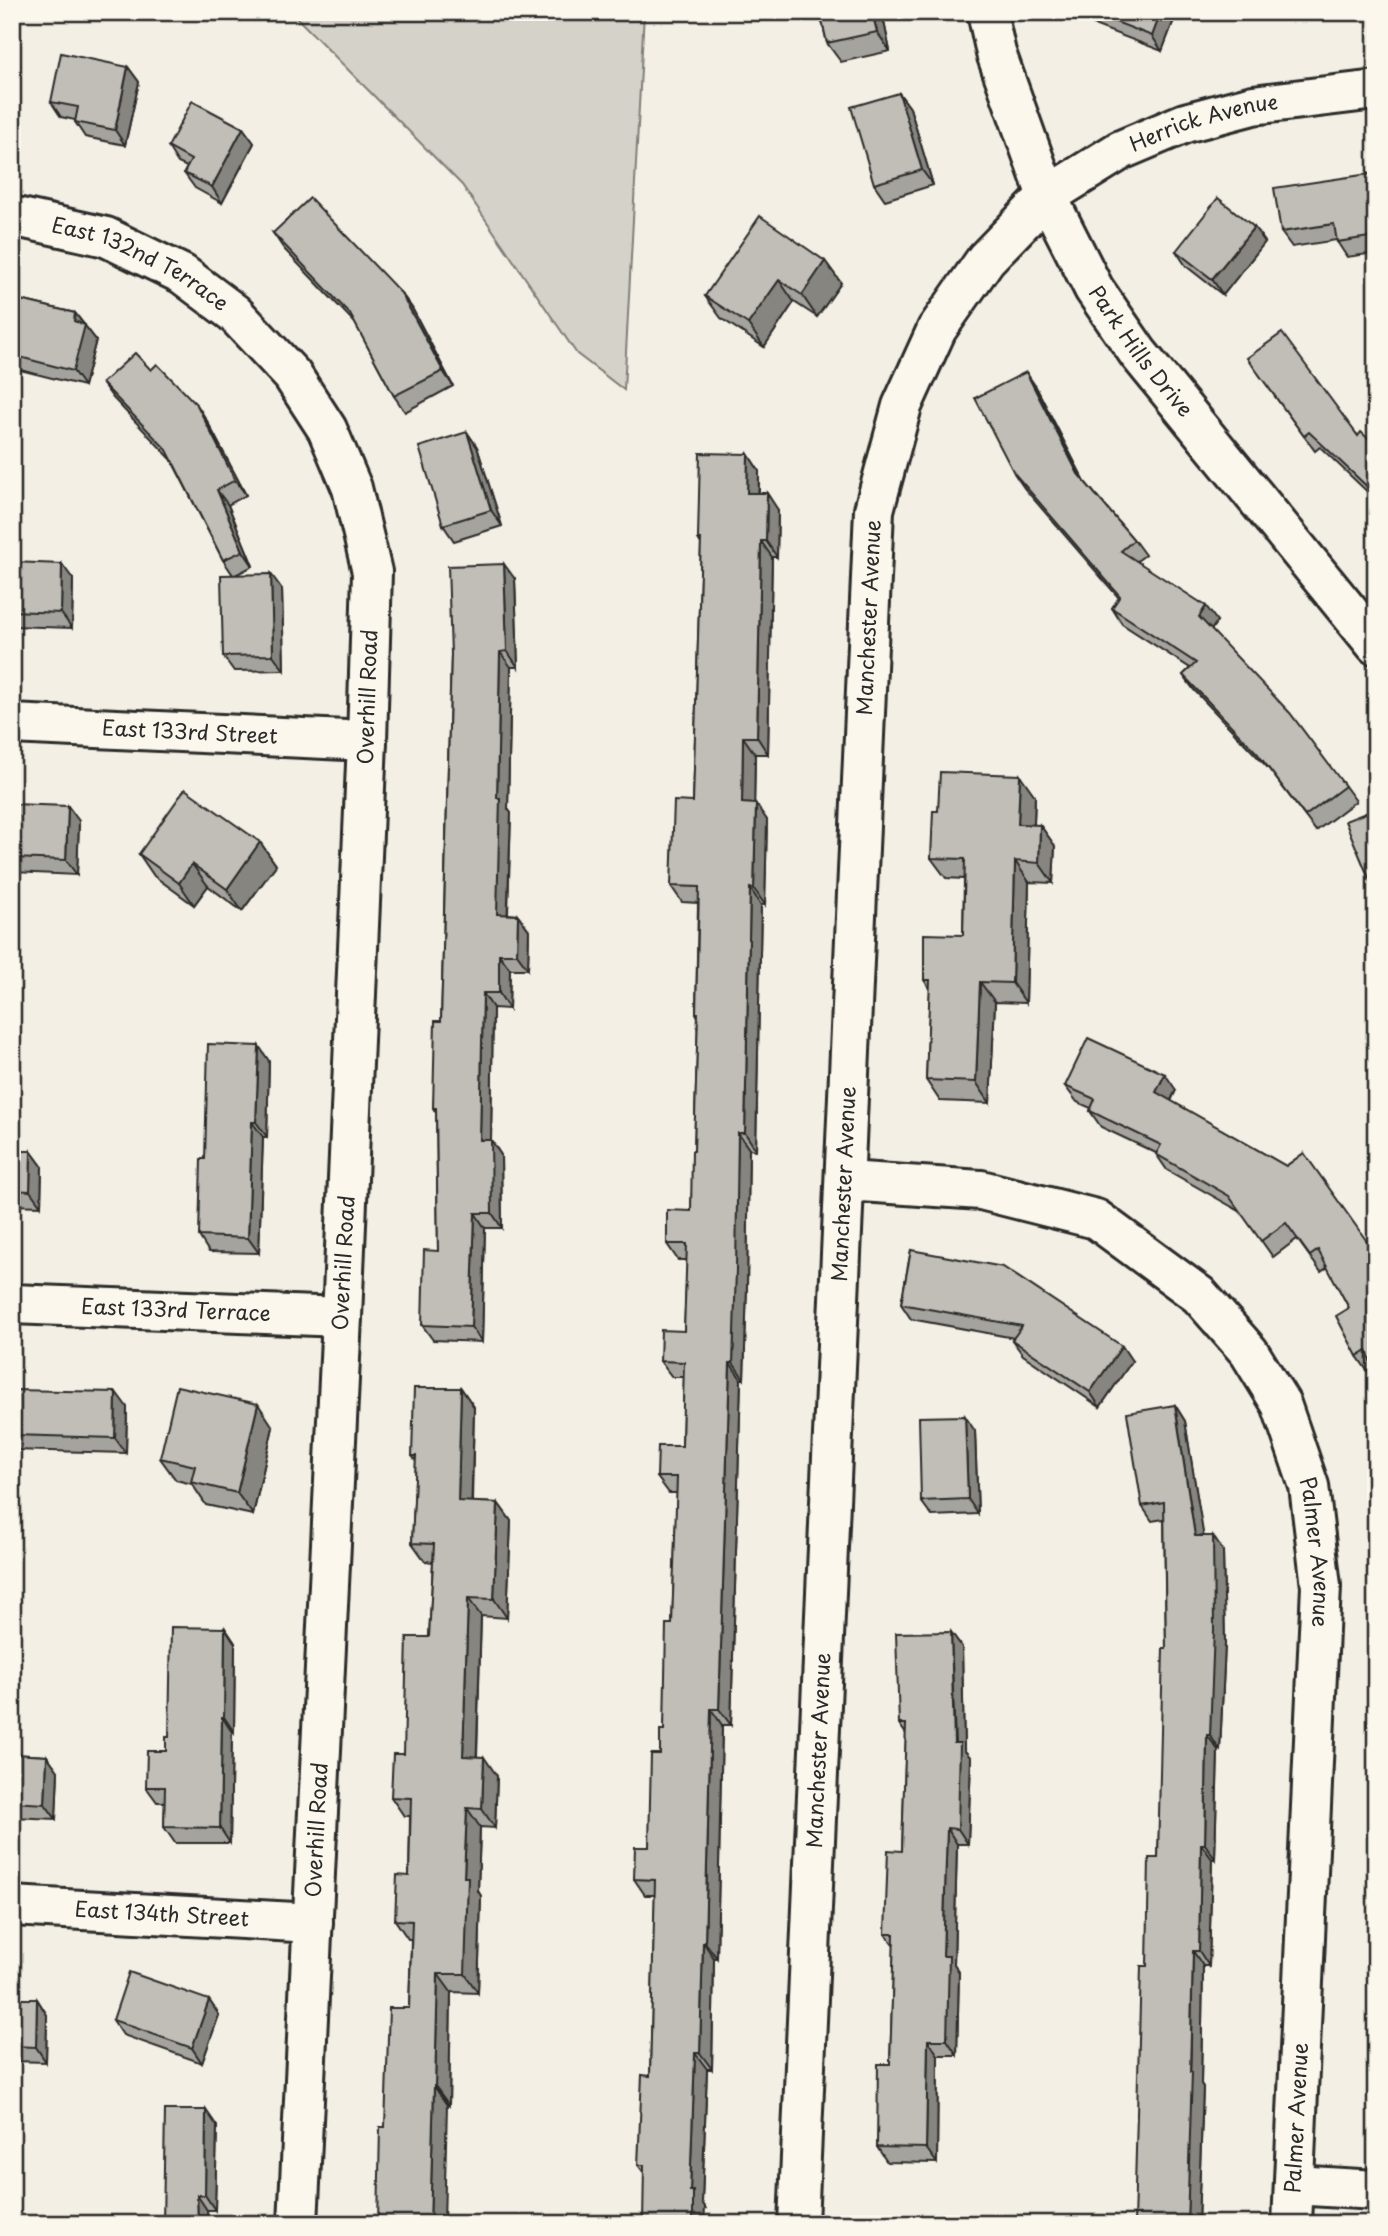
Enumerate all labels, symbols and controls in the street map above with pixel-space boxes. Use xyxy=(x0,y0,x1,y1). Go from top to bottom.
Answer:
street label: Herrick Avenue xyxy=(1124,84,1280,159)
street label: East 132nd Terrace xyxy=(49,207,236,318)
street label: Park Hills Drive xyxy=(1082,278,1202,423)
street label: Manchester Avenue xyxy=(847,519,888,716)
street label: Overhill Road xyxy=(348,629,384,765)
street label: East 133rd Street xyxy=(101,710,279,751)
street label: Manchester Avenue xyxy=(822,1085,862,1282)
street label: Overhill Road xyxy=(322,1195,362,1331)
street label: East 133rd Terrace xyxy=(81,1289,271,1328)
street label: Palmer Avenue xyxy=(1293,1472,1339,1628)
street label: Manchester Avenue xyxy=(797,1652,837,1849)
street label: Overhill Road xyxy=(295,1762,335,1898)
street label: East 134th Street xyxy=(74,1892,250,1933)
street label: Palmer Avenue xyxy=(1275,2042,1315,2194)

